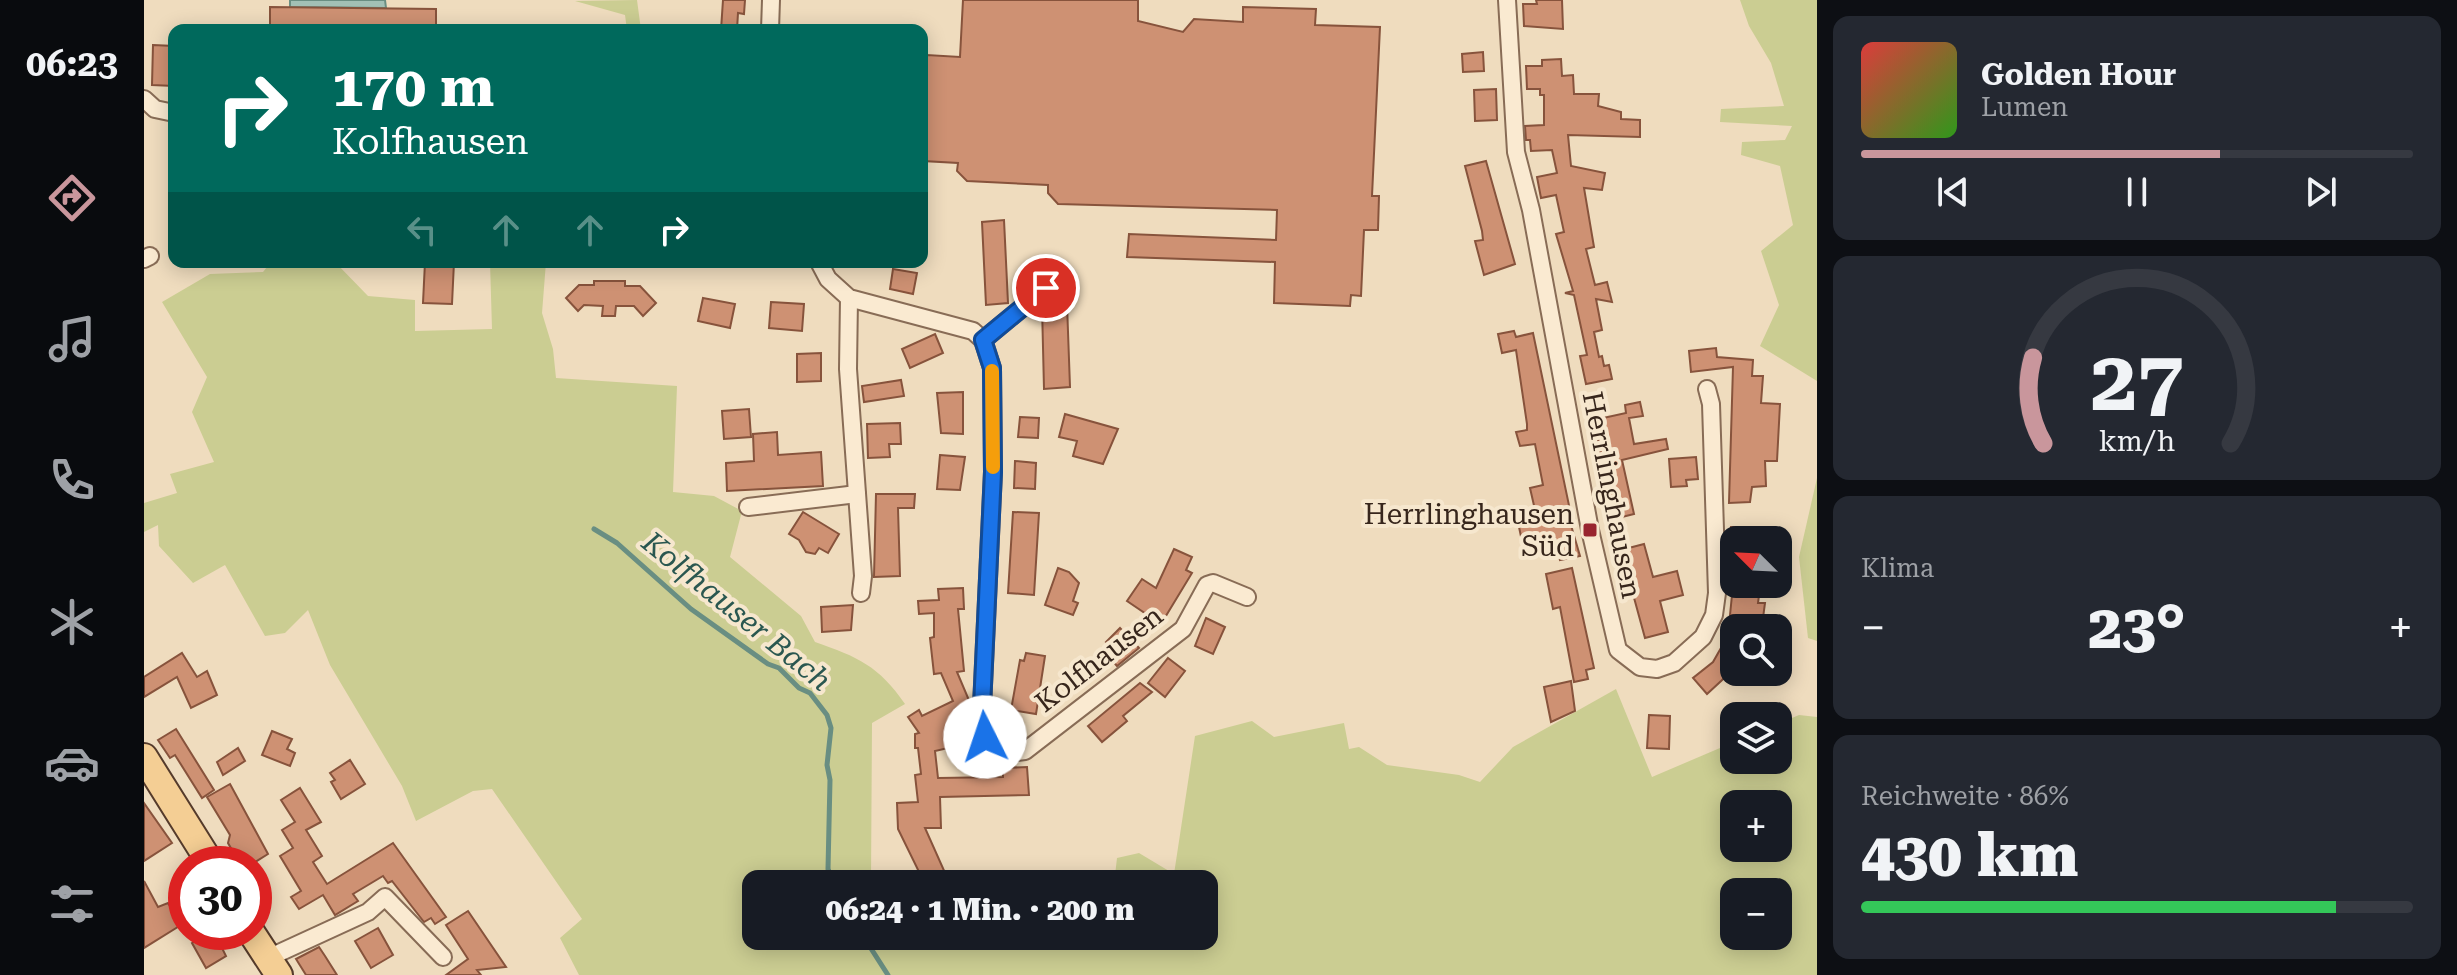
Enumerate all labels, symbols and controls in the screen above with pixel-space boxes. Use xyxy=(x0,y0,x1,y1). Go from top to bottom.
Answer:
text: 06:23 xyxy=(26,43,118,85)
text: 170 m xyxy=(332,54,494,120)
icon: right xyxy=(200,56,304,160)
text: Golden Hour xyxy=(1981,57,2176,92)
text: Lumen xyxy=(1981,92,2068,122)
text: Kolfhausen xyxy=(332,121,529,163)
icon: directions xyxy=(44,170,100,226)
icon: previous xyxy=(1931,170,1975,214)
icon: pause xyxy=(2115,170,2159,214)
icon: next xyxy=(2299,170,2343,214)
icon: left xyxy=(400,208,444,252)
icon: ahead xyxy=(484,208,528,252)
icon: ahead xyxy=(568,208,612,252)
icon: right xyxy=(652,208,696,252)
pin xyxy=(1012,254,1080,322)
icon: arrive xyxy=(1024,266,1068,310)
icon: music xyxy=(44,311,100,367)
text: 27 xyxy=(2090,332,2184,429)
street label: Herrlinghausen xyxy=(1576,389,1648,601)
text: km/h xyxy=(2099,424,2175,458)
icon: phone xyxy=(44,452,100,508)
place label: Herrlinghausen Süd xyxy=(1364,498,1574,563)
marker: Herrlinghausen Süd xyxy=(1581,521,1599,539)
water label: Kolfhauser Bach xyxy=(635,524,838,698)
north arrow xyxy=(1720,526,1792,598)
map controls xyxy=(1720,526,1792,950)
text: Klima xyxy=(1861,553,1934,583)
text: 23° xyxy=(2088,592,2186,663)
icon: climate xyxy=(44,594,100,650)
street label: Kolfhausen xyxy=(1029,599,1169,719)
text: − xyxy=(1861,602,1886,654)
text: + xyxy=(2388,602,2413,654)
button: search xyxy=(1720,614,1792,686)
position arrow xyxy=(943,695,1027,779)
button: layers xyxy=(1720,702,1792,774)
icon: car xyxy=(44,735,100,791)
text: Reichweite · 86% xyxy=(1861,781,2069,811)
button: + xyxy=(1720,790,1792,862)
text: 430 km xyxy=(1861,820,2078,891)
speed limit sign: 30 xyxy=(168,846,272,950)
icon: filters xyxy=(44,876,100,932)
button: − xyxy=(1720,878,1792,950)
text: 06:24 · 1 Min. · 200 m xyxy=(826,892,1134,927)

